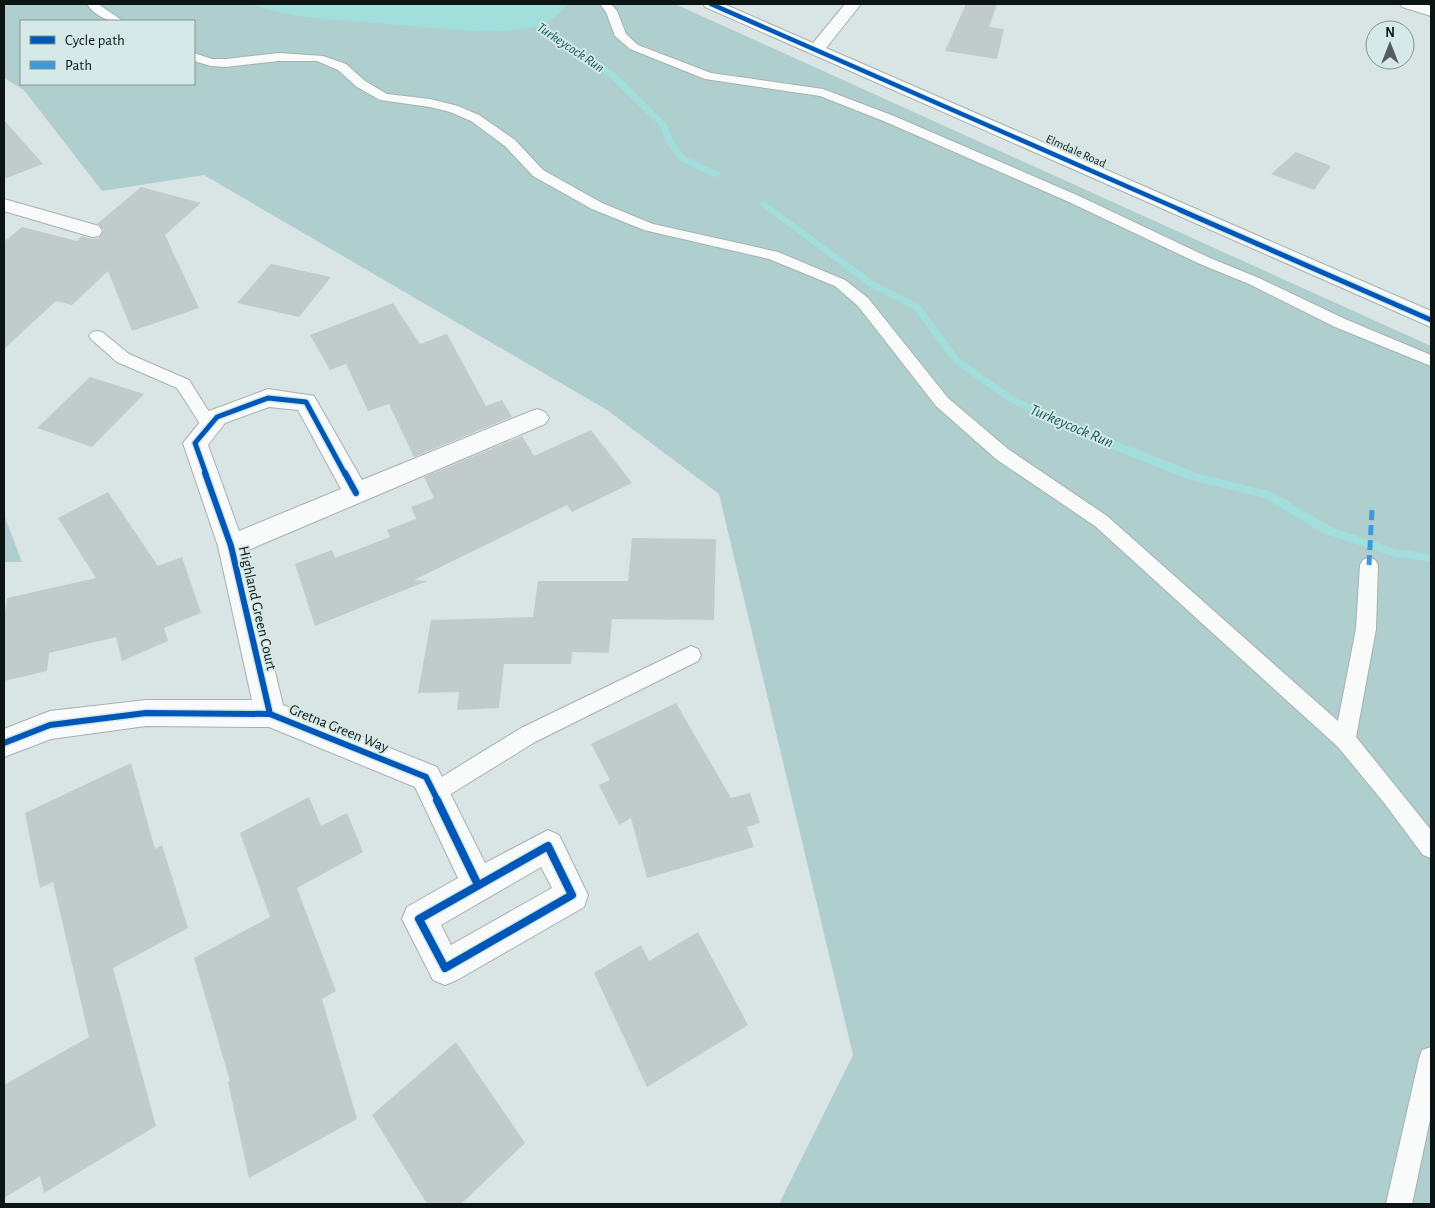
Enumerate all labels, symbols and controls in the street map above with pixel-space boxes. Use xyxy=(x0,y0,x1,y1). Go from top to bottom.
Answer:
legend xyxy=(20,20,195,85)
water label: Turkeycock Run xyxy=(534,20,607,75)
north arrow xyxy=(1365,20,1415,70)
text: N xyxy=(1385,26,1395,40)
text: Cycle path xyxy=(65,33,125,48)
text: Path xyxy=(65,58,92,73)
street label: Elmdale Road xyxy=(1044,132,1108,170)
water label: Turkeycock Run xyxy=(1028,401,1116,451)
street label: Highland Green Court xyxy=(236,545,279,672)
street label: Gretna Green Way xyxy=(287,702,391,755)

